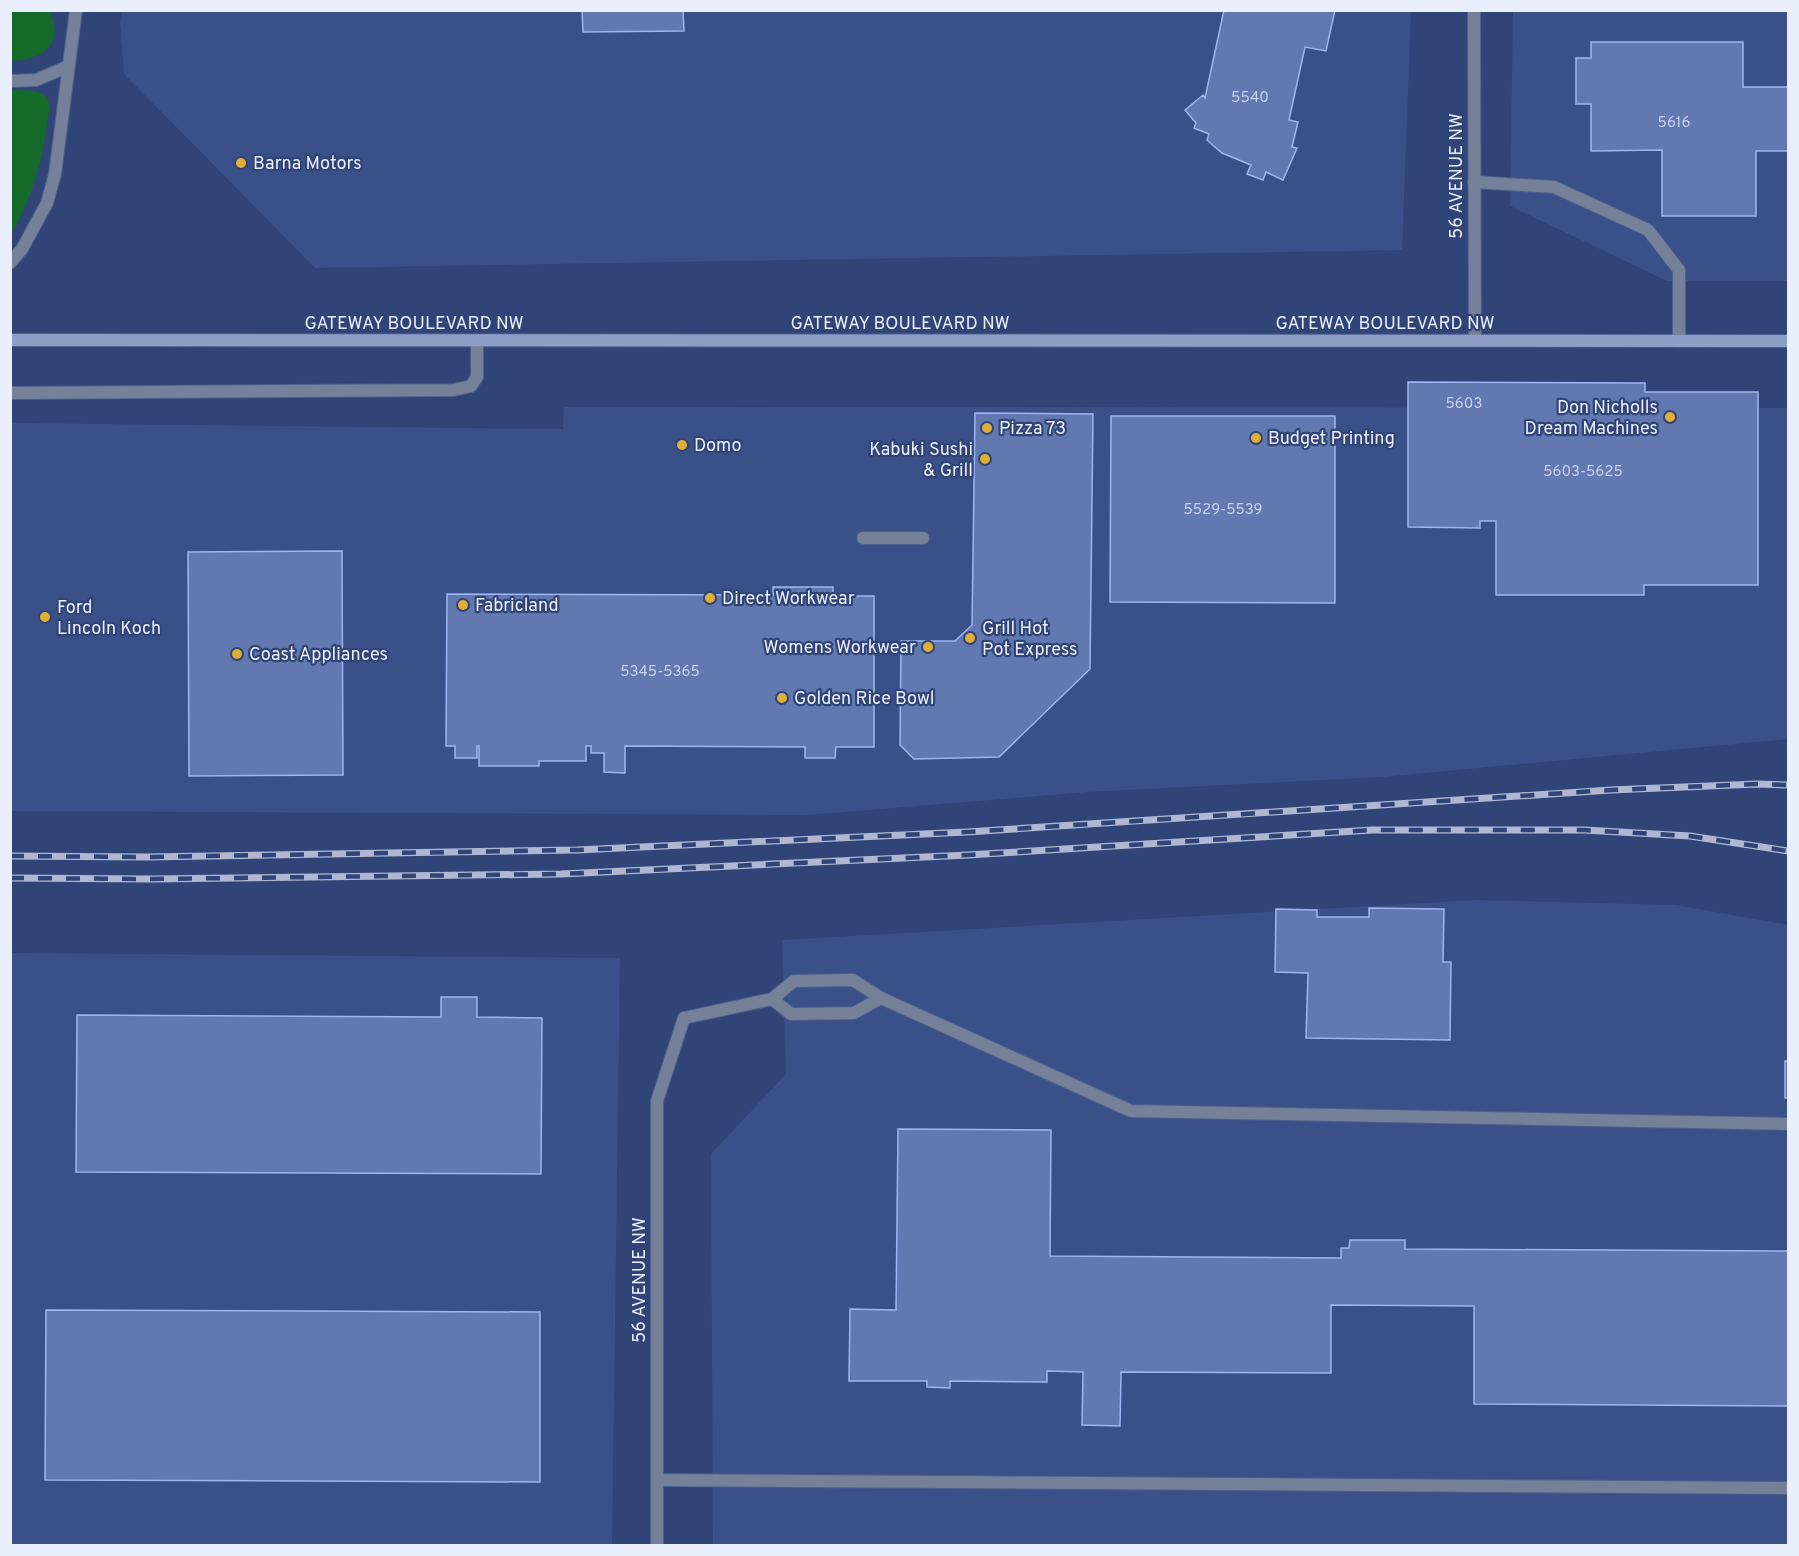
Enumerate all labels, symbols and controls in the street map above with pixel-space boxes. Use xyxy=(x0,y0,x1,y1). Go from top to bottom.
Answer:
house number: 5540 xyxy=(1231,89,1269,108)
street label: 56 AVENUE NW xyxy=(1446,113,1469,239)
house number: 5616 xyxy=(1658,114,1690,133)
place label: Barna Motors xyxy=(253,153,362,176)
marker: Barna Motors xyxy=(234,156,248,170)
street label: GATEWAY BOULEVARD NW xyxy=(304,313,524,336)
street label: GATEWAY BOULEVARD NW xyxy=(790,313,1010,336)
street label: GATEWAY BOULEVARD NW xyxy=(1275,313,1495,336)
house number: 5603 xyxy=(1446,395,1482,414)
place label: Don Nicholls Dream Machines xyxy=(1525,397,1658,441)
marker: Don Nicholls Dream Machines xyxy=(1663,410,1677,424)
place label: Pizza 73 xyxy=(999,418,1066,441)
marker: Pizza 73 xyxy=(980,421,994,435)
place label: Budget Printing xyxy=(1268,428,1395,451)
marker: Budget Printing xyxy=(1249,431,1263,445)
place label: Domo xyxy=(694,435,742,458)
marker: Domo xyxy=(675,438,689,452)
place label: Kabuki Sushi & Grill xyxy=(869,439,973,483)
marker: Kabuki Sushi & Grill xyxy=(978,452,992,466)
house number: 5603-5625 xyxy=(1543,463,1623,482)
house number: 5529-5539 xyxy=(1184,501,1263,520)
place label: Direct Workwear xyxy=(722,588,855,611)
marker: Direct Workwear xyxy=(703,591,717,605)
place label: Fabricland xyxy=(475,595,559,618)
place label: Ford Lincoln Koch xyxy=(57,597,161,641)
marker: Fabricland xyxy=(456,598,470,612)
marker: Ford Lincoln Koch xyxy=(38,610,52,624)
place label: Grill Hot Pot Express xyxy=(982,618,1078,662)
marker: Grill Hot Pot Express xyxy=(963,631,977,645)
place label: Womens Workwear xyxy=(764,637,916,660)
marker: Womens Workwear xyxy=(921,640,935,654)
place label: Coast Appliances xyxy=(249,644,388,667)
marker: Coast Appliances xyxy=(230,647,244,661)
house number: 5345-5365 xyxy=(620,663,700,682)
place label: Golden Rice Bowl xyxy=(794,688,935,711)
marker: Golden Rice Bowl xyxy=(775,691,789,705)
street label: 56 AVENUE NW xyxy=(629,1217,652,1343)

